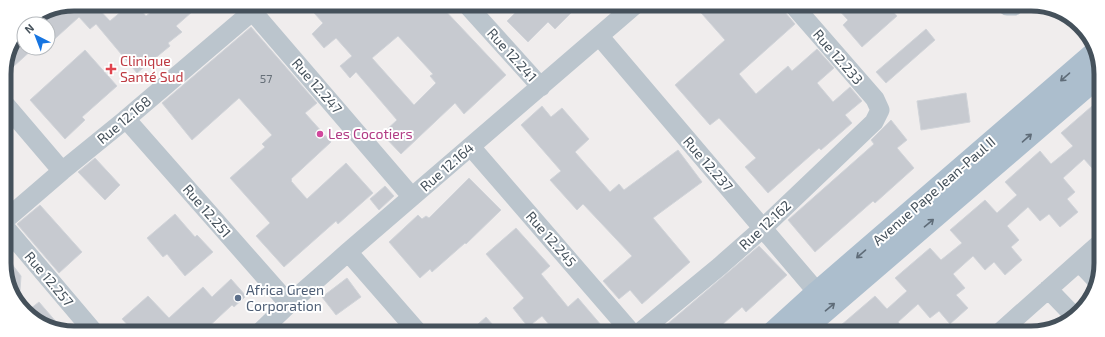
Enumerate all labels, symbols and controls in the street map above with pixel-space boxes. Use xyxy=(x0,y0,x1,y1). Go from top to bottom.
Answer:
north arrow xyxy=(16,16,56,56)
text: N xyxy=(22,21,36,36)
street label: Rue 12.241 xyxy=(484,24,541,85)
street label: Rue 12.233 xyxy=(810,26,867,88)
place label: Clinique Santé Sud xyxy=(120,52,184,85)
street label: Rue 12.247 xyxy=(289,55,346,117)
marker: Clinique Santé Sud xyxy=(105,63,117,75)
house number: 57 xyxy=(260,71,272,85)
one-way arrow xyxy=(1060,72,1071,81)
street label: Rue 12.168 xyxy=(93,92,154,147)
place label: Les Cocotiers xyxy=(328,125,413,142)
marker: Les Cocotiers xyxy=(315,129,325,139)
street label: Rue 12.237 xyxy=(680,133,737,194)
street label: Avenue Pape Jean-Paul II xyxy=(869,133,998,249)
one-way arrow xyxy=(1022,133,1033,142)
street label: Rue 12.164 xyxy=(416,139,477,195)
street label: Rue 12.251 xyxy=(180,181,235,241)
street label: Rue 12.162 xyxy=(735,196,794,253)
street label: Rue 12.245 xyxy=(523,207,580,270)
one-way arrow xyxy=(924,218,934,227)
street label: Rue 12.257 xyxy=(22,248,77,310)
one-way arrow xyxy=(856,249,867,258)
place label: Africa Green Corporation xyxy=(246,281,324,314)
marker: Africa Green Corporation xyxy=(233,293,243,303)
one-way arrow xyxy=(825,302,835,311)

